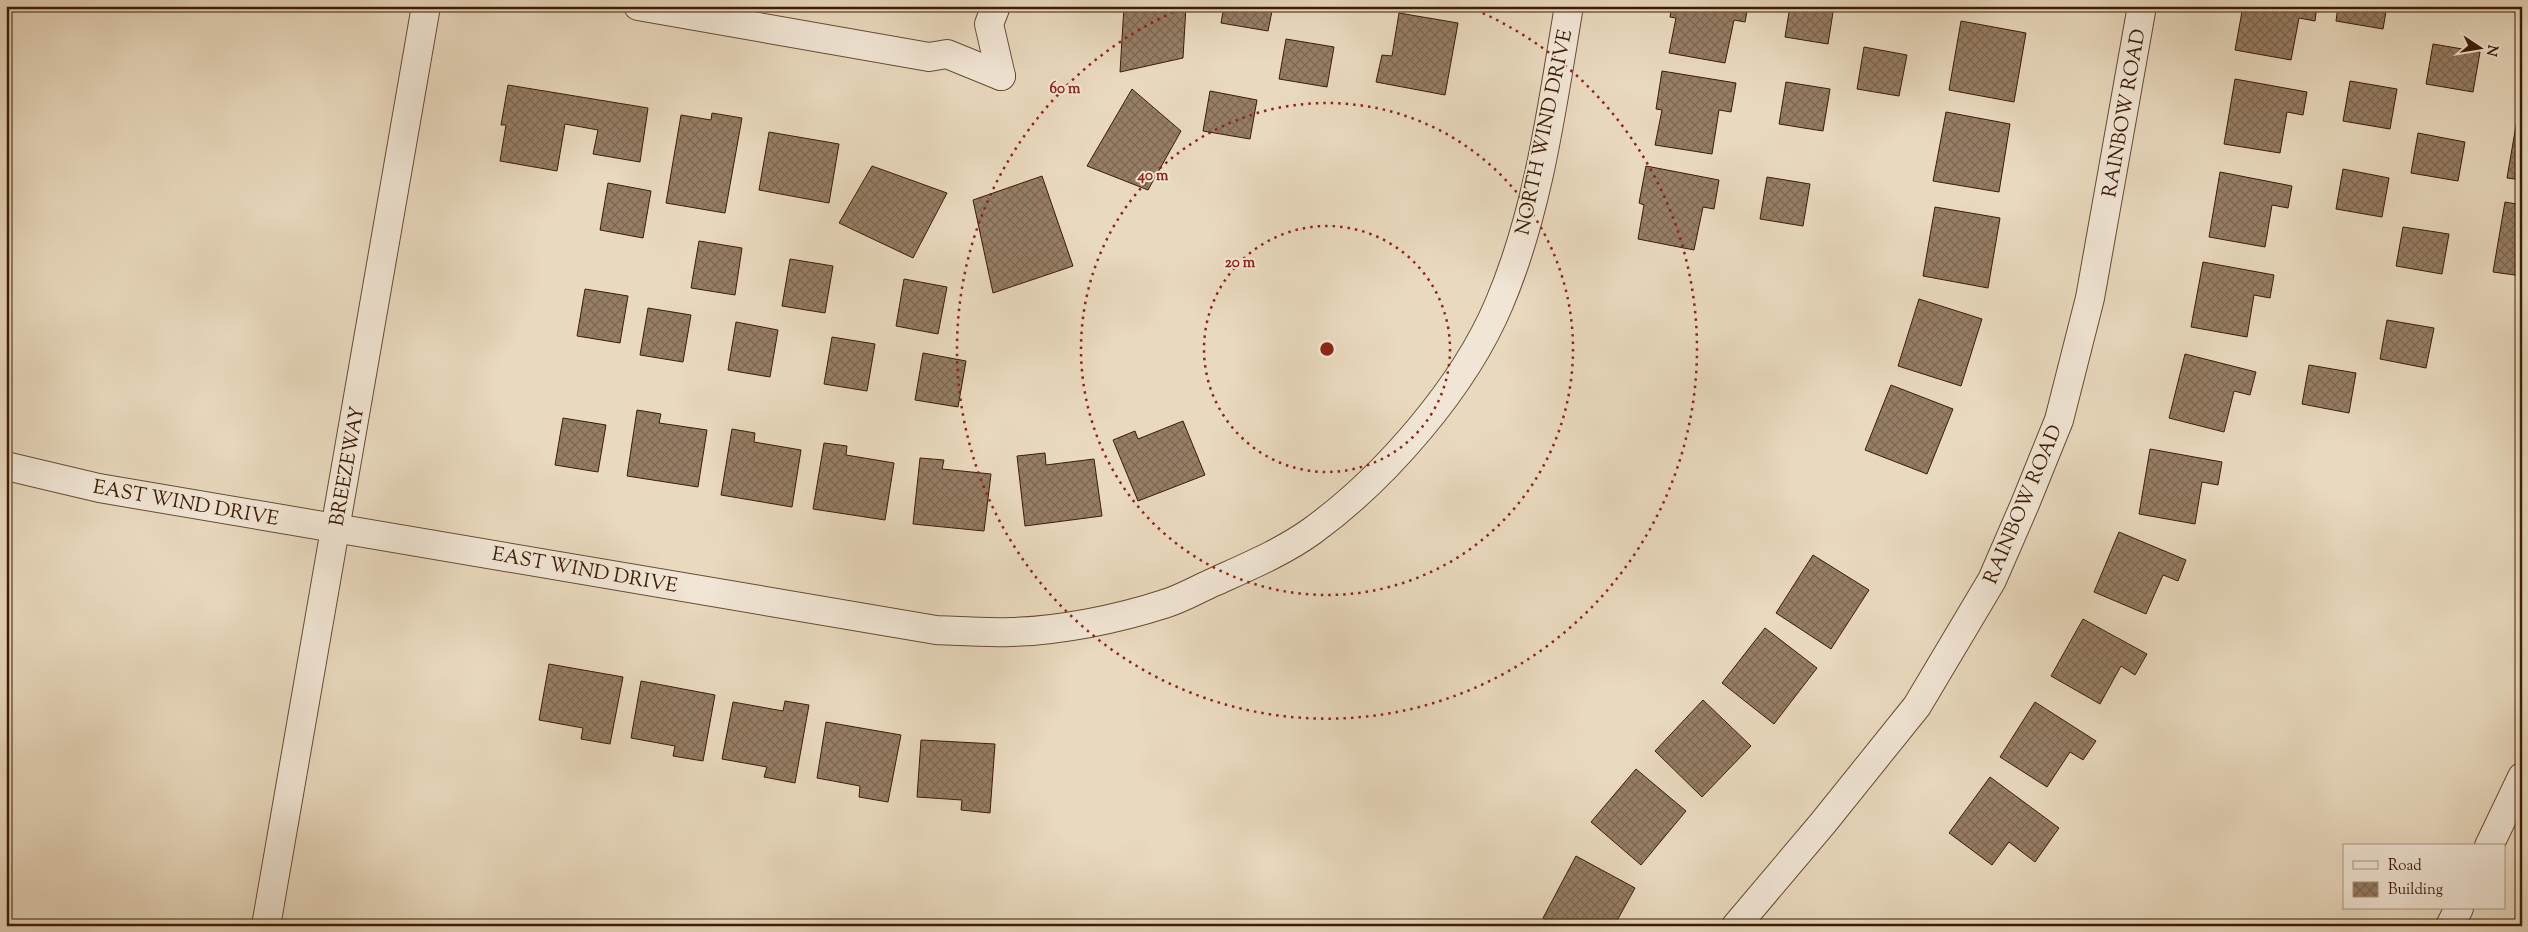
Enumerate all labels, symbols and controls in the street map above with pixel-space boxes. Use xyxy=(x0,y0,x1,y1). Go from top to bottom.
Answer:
north arrow xyxy=(2456,22,2506,72)
street label: NORTH WIND DRIVE xyxy=(1509,27,1581,238)
street label: RAINBOW ROAD xyxy=(2096,27,2155,200)
text: N xyxy=(2480,43,2502,58)
text: 60 m xyxy=(1050,79,1081,100)
text: 40 m xyxy=(1137,166,1169,187)
text: 20 m xyxy=(1225,253,1256,274)
centre of rings xyxy=(1318,340,1336,358)
street label: BREEZEWAY xyxy=(324,404,373,529)
street label: RAINBOW ROAD xyxy=(1978,421,2071,589)
street label: EAST WIND DRIVE xyxy=(90,474,281,535)
street label: EAST WIND DRIVE xyxy=(489,541,680,602)
legend xyxy=(2343,844,2506,910)
text: Road xyxy=(2388,856,2422,877)
text: Building xyxy=(2388,880,2443,901)

